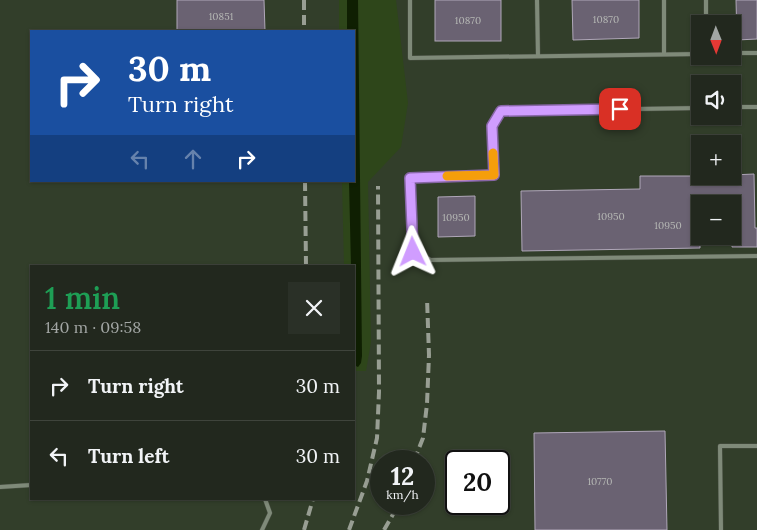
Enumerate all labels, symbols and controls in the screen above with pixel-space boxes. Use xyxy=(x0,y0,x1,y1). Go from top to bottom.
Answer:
house number: 10851 xyxy=(209,10,234,23)
house number: 10870 xyxy=(593,13,619,26)
house number: 10870 xyxy=(455,14,481,27)
north arrow xyxy=(691,15,741,65)
map controls xyxy=(691,15,741,245)
text: 30 m xyxy=(128,46,211,91)
icon: right xyxy=(45,50,110,115)
button: sound xyxy=(691,75,741,125)
pin xyxy=(599,88,641,130)
text: Turn right xyxy=(128,90,233,118)
icon: arrive xyxy=(606,95,634,123)
button: + xyxy=(691,135,741,185)
icon: left xyxy=(126,145,154,173)
icon: ahead xyxy=(179,145,207,173)
icon: right xyxy=(232,145,260,173)
button: − xyxy=(691,195,741,245)
house number: 10950 xyxy=(597,210,625,223)
house number: 10950 xyxy=(442,211,470,224)
house number: 10950 xyxy=(654,219,682,232)
position arrow xyxy=(386,225,438,277)
text: 1 min xyxy=(45,279,120,317)
button: close xyxy=(288,282,340,334)
text: 140 m · 09:58 xyxy=(45,317,141,337)
icon: right xyxy=(45,372,73,400)
text: Turn right xyxy=(88,374,184,398)
text: 30 m xyxy=(296,374,340,398)
icon: left xyxy=(45,442,73,470)
text: Turn left xyxy=(88,444,169,468)
text: 30 m xyxy=(296,444,340,468)
speed limit sign: 20 xyxy=(445,450,510,515)
text: 12 xyxy=(391,460,414,492)
house number: 10770 xyxy=(587,475,613,488)
text: km/h xyxy=(386,487,419,502)

